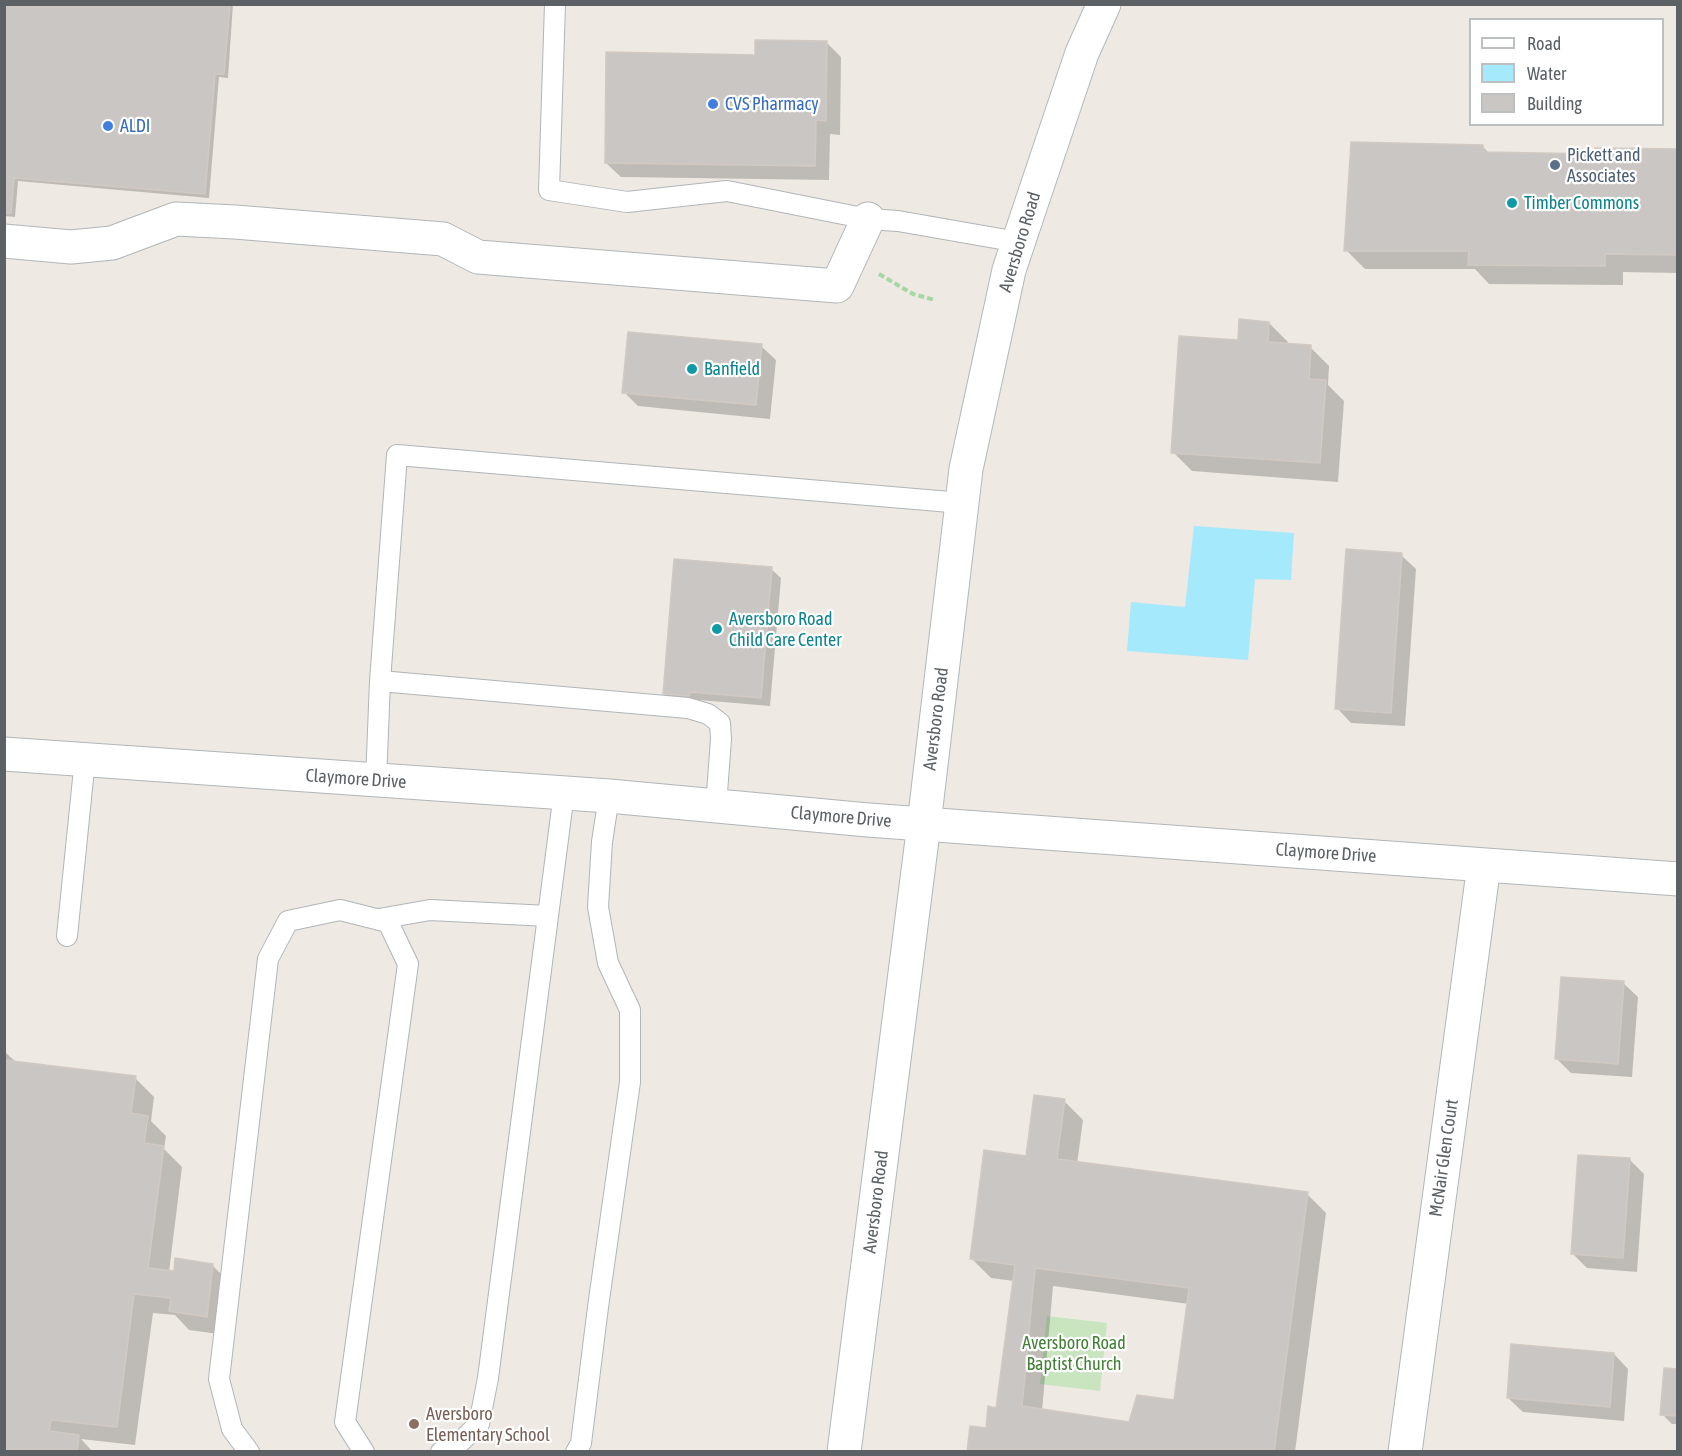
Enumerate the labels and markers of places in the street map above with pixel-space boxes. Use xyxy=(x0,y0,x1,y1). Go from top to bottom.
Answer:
place label: CVS Pharmacy xyxy=(725,93,819,115)
marker: CVS Pharmacy xyxy=(706,97,720,111)
place label: ALDI xyxy=(120,115,150,137)
marker: ALDI xyxy=(101,119,115,133)
place label: Pickett and Associates xyxy=(1567,144,1640,186)
marker: Pickett and Associates xyxy=(1548,158,1562,172)
place label: Timber Commons xyxy=(1524,192,1639,214)
marker: Timber Commons xyxy=(1505,196,1519,210)
place label: Banfield xyxy=(704,358,760,380)
marker: Banfield xyxy=(685,362,699,376)
place label: Aversboro Road Child Care Center xyxy=(729,608,841,650)
marker: Aversboro Road Child Care Center xyxy=(710,622,724,636)
place label: Aversboro Elementary School xyxy=(426,1403,550,1446)
marker: Aversboro Elementary School xyxy=(407,1417,421,1431)

